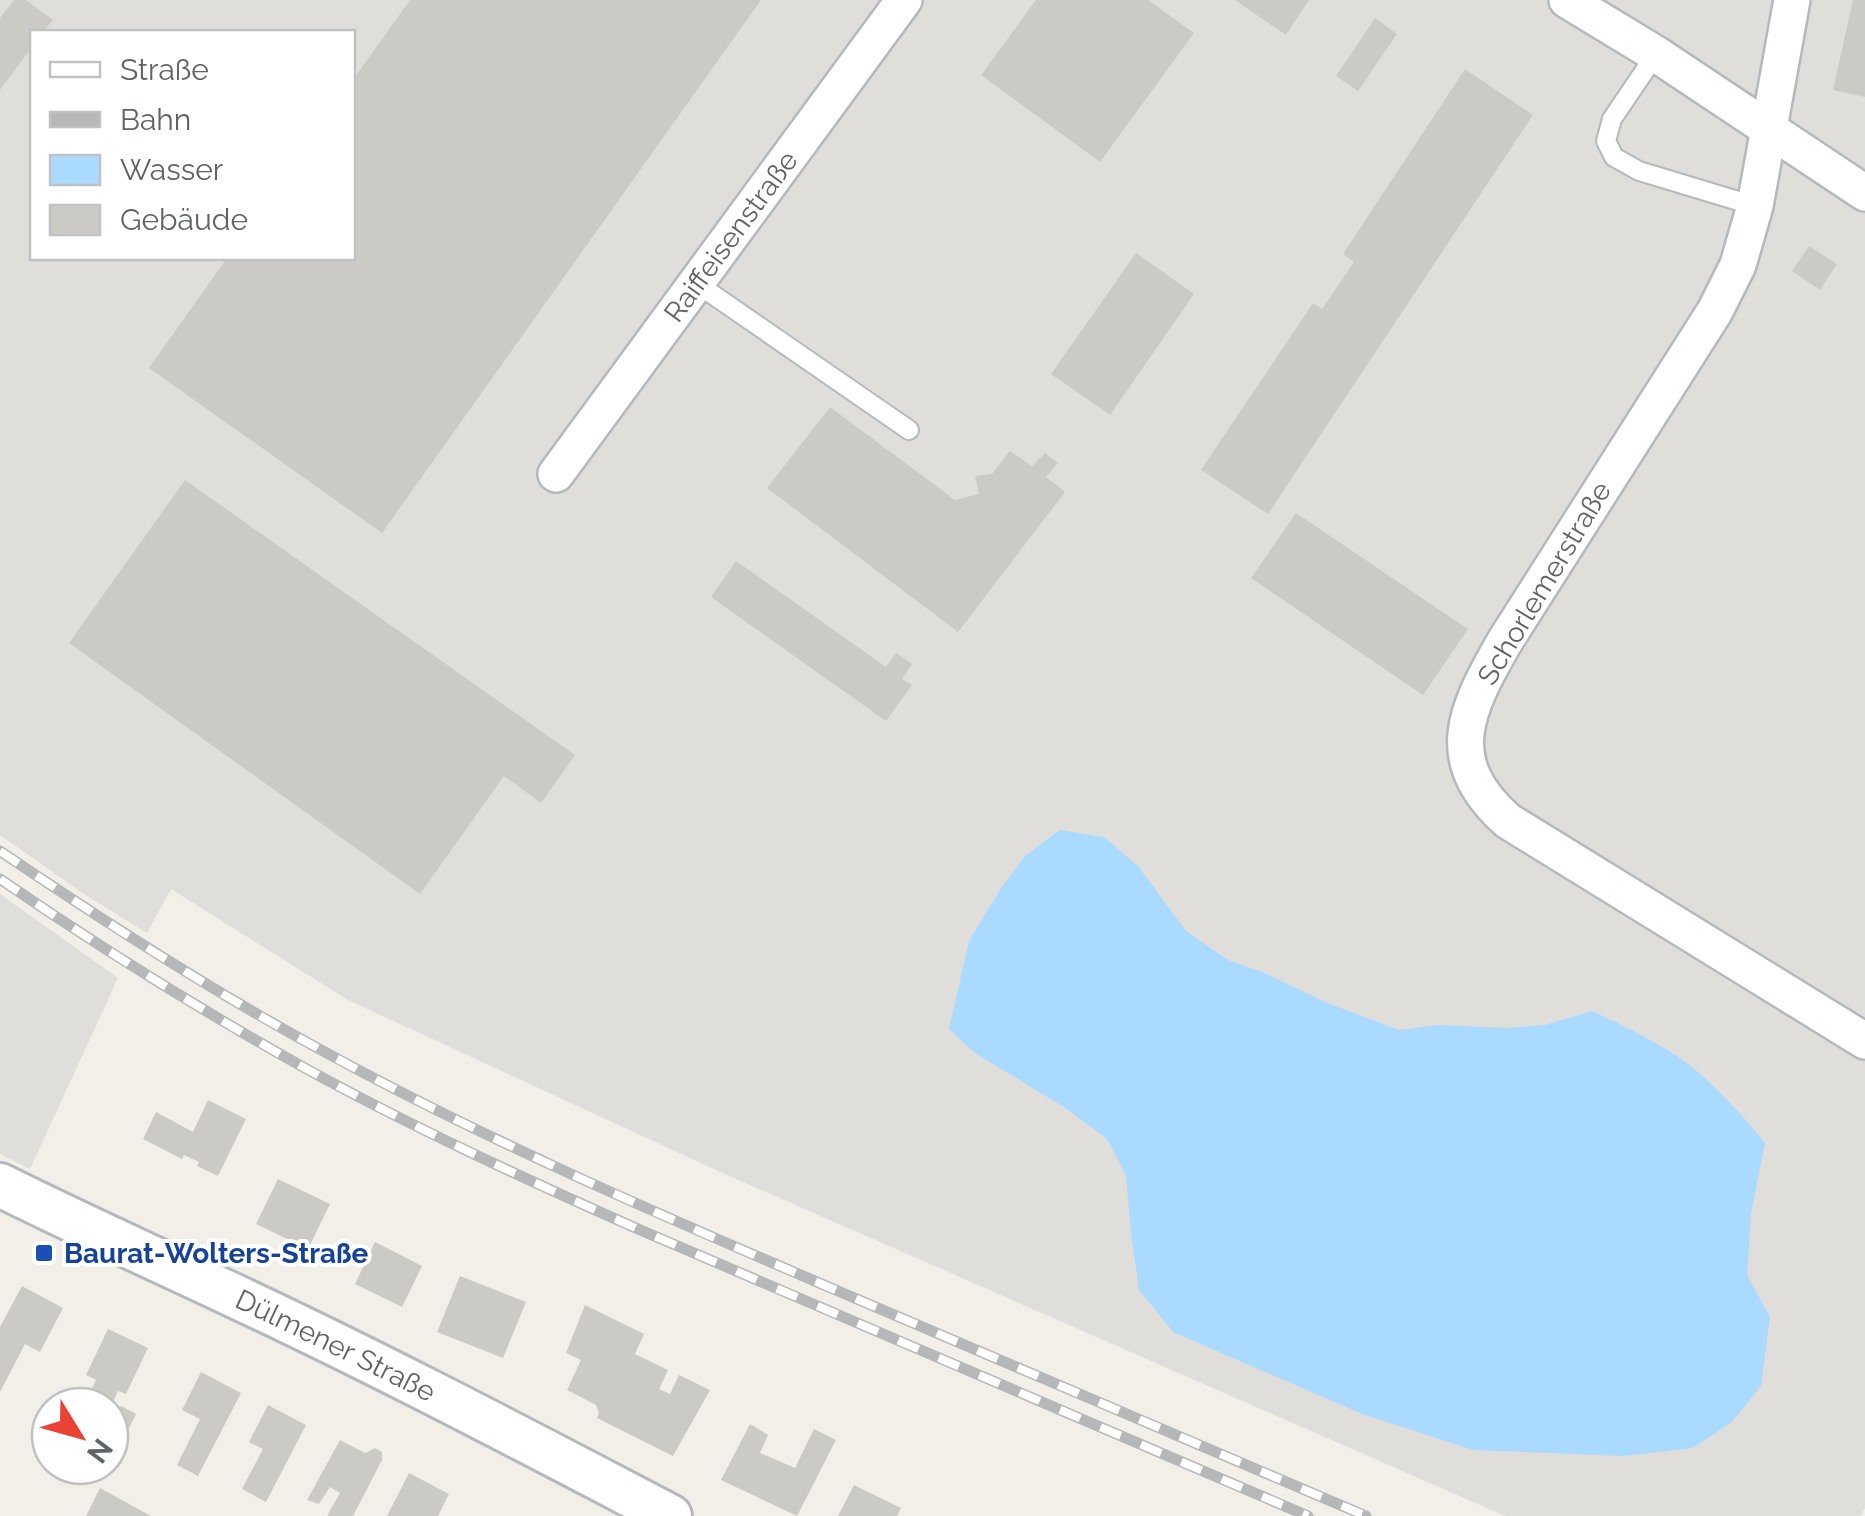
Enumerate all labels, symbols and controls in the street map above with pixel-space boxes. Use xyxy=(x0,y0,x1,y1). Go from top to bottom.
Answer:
legend xyxy=(30,30,355,260)
text: Straße xyxy=(120,52,209,87)
text: Bahn xyxy=(120,102,191,137)
street label: Raiffeisenstraße xyxy=(657,145,805,328)
text: Wasser xyxy=(120,152,224,187)
text: Gebäude xyxy=(120,202,248,237)
street label: Schorlemerstraße xyxy=(1471,476,1618,691)
place label: Baurat-Wolters-Straße xyxy=(64,1237,369,1270)
marker: Baurat-Wolters-Straße xyxy=(33,1242,55,1264)
street label: Dülmener Straße xyxy=(230,1283,441,1409)
north arrow xyxy=(30,1386,130,1486)
text: N xyxy=(80,1432,119,1469)

